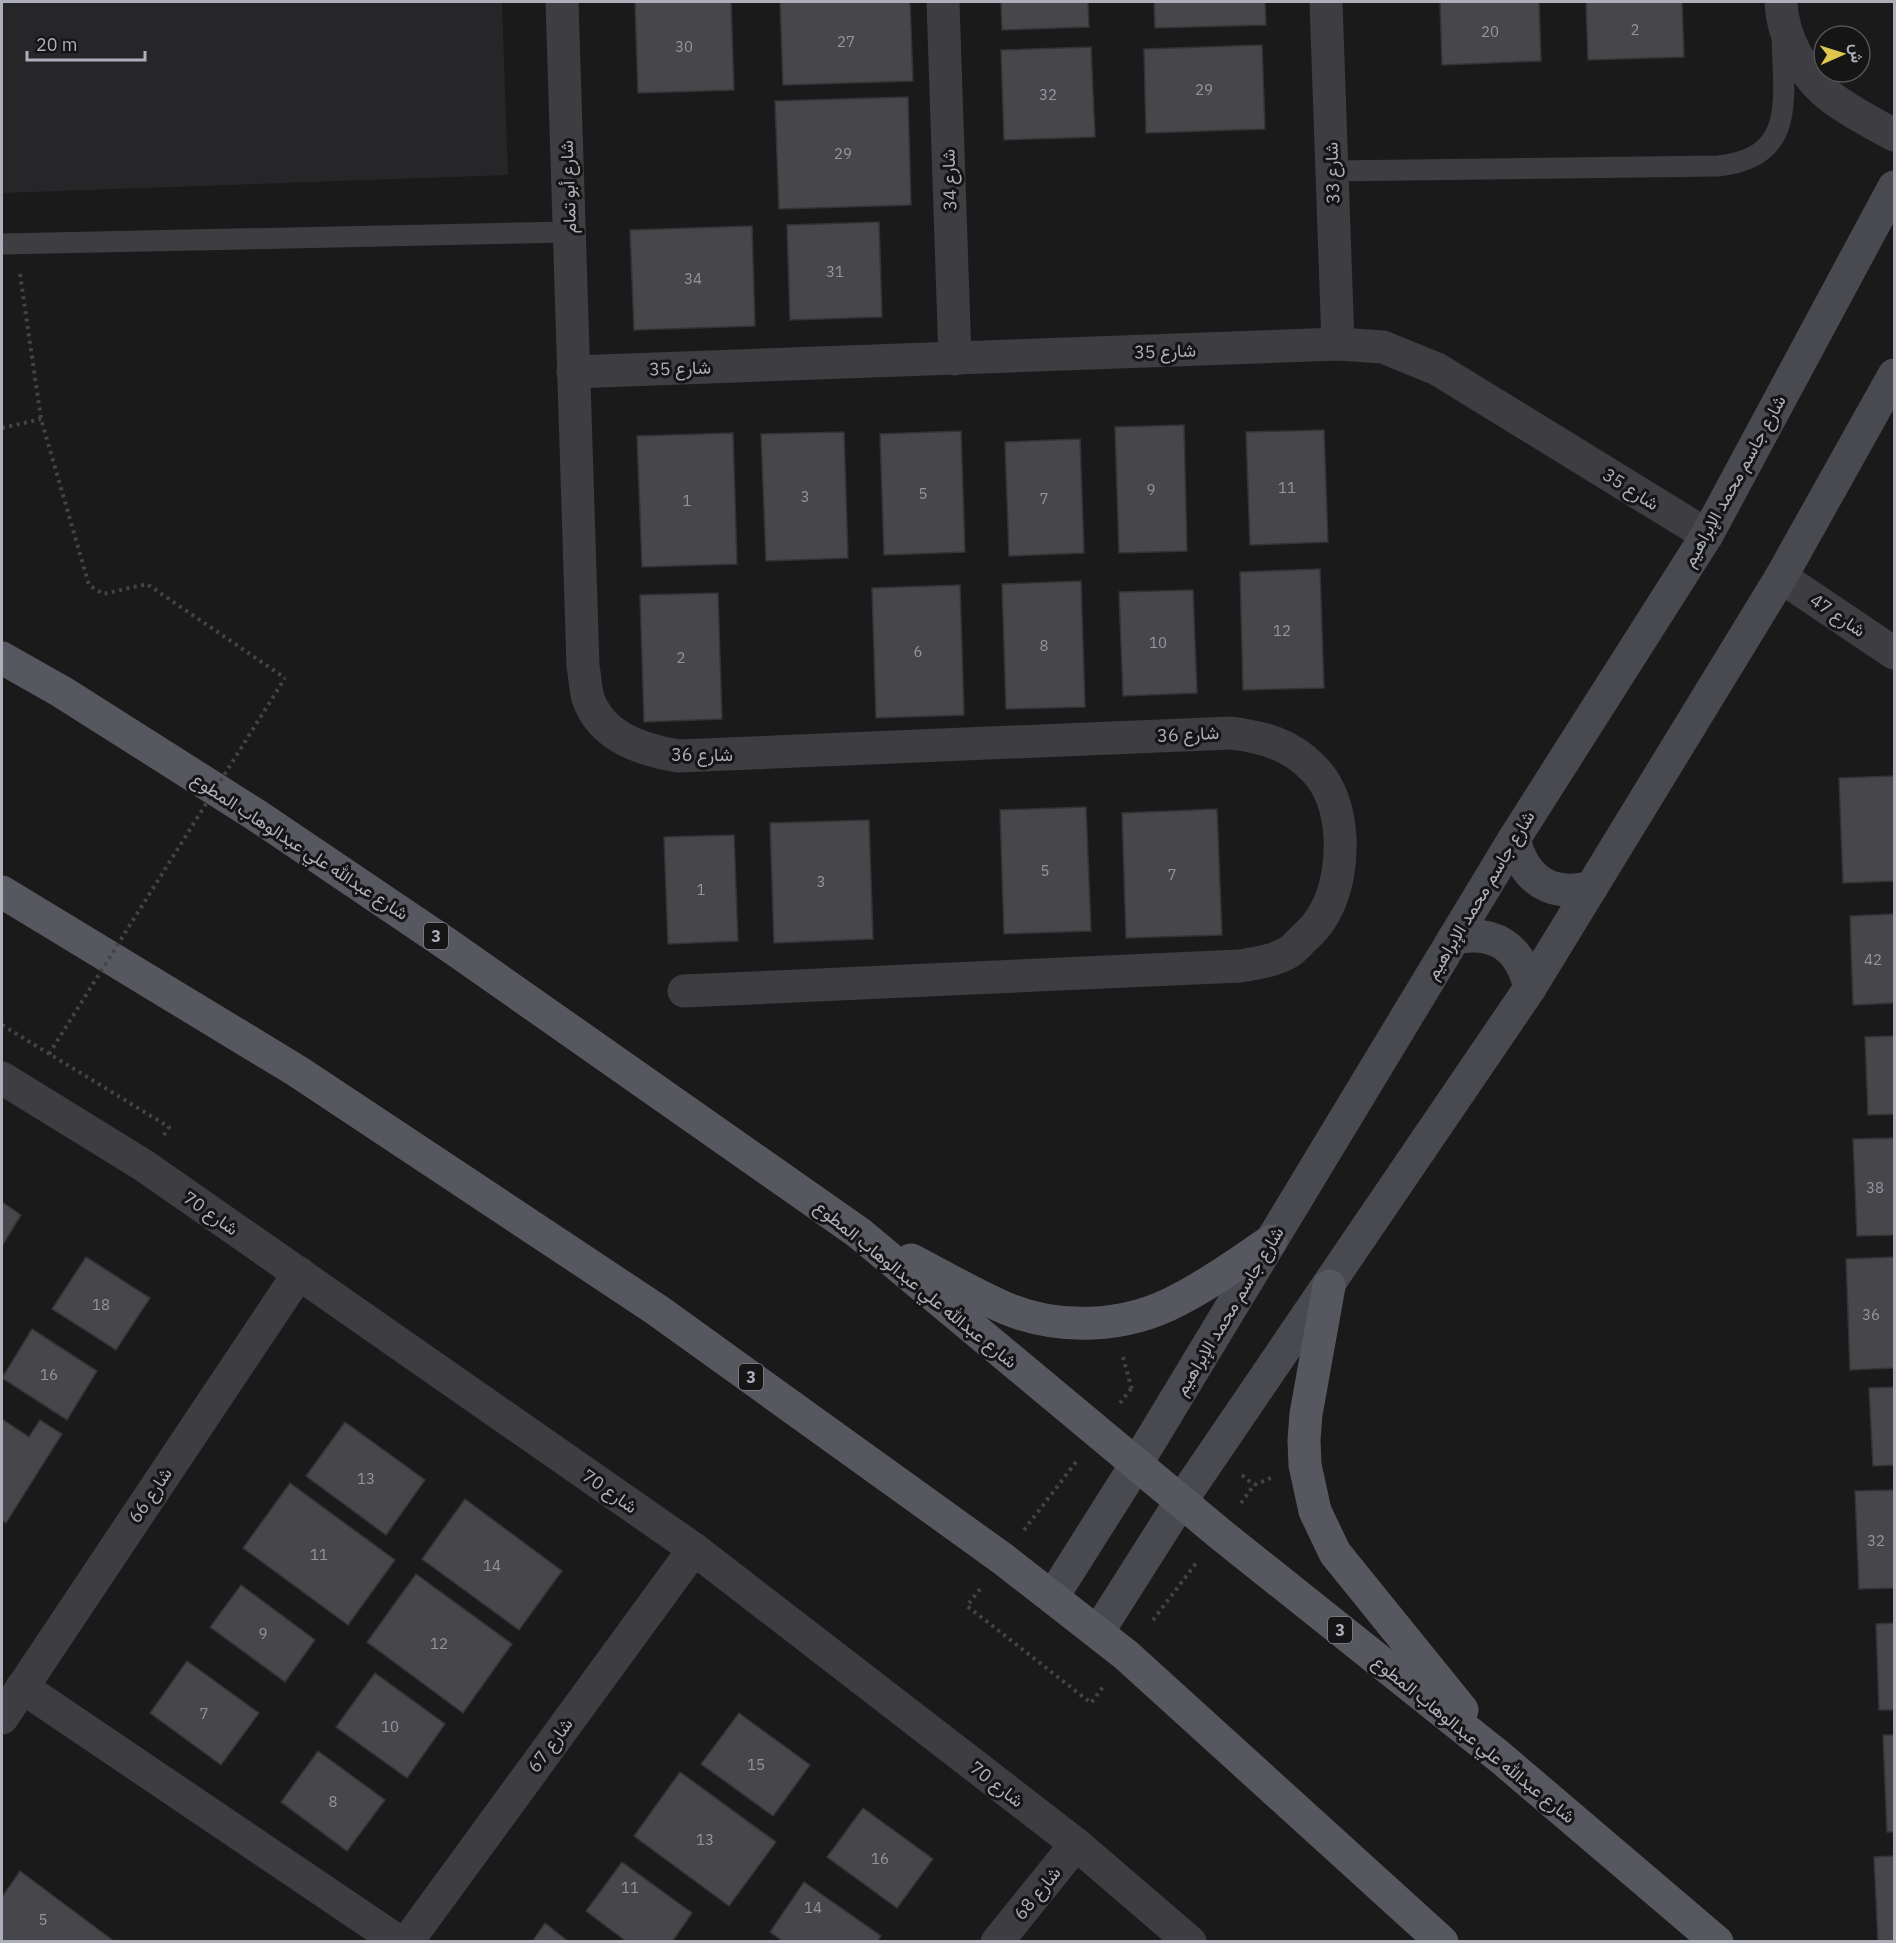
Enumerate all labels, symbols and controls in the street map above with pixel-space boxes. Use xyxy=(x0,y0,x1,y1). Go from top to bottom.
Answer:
house number: 2 xyxy=(1630,20,1640,39)
house number: 20 xyxy=(1481,22,1499,41)
scale bar xyxy=(27,24,146,62)
north arrow xyxy=(1812,24,1872,84)
house number: 27 xyxy=(837,32,855,51)
text: 20 m xyxy=(36,33,78,56)
house number: 30 xyxy=(675,37,693,56)
text: ش xyxy=(1846,43,1867,63)
house number: 29 xyxy=(1195,80,1213,99)
house number: 32 xyxy=(1039,85,1057,104)
street label: شارع أبو تمام xyxy=(555,140,582,234)
street label: شارع 33 xyxy=(1319,142,1346,204)
house number: 29 xyxy=(834,144,852,163)
street label: شارع 34 xyxy=(936,149,963,211)
house number: 31 xyxy=(826,262,844,281)
house number: 34 xyxy=(684,269,702,288)
street label: شارع 35 xyxy=(1134,338,1196,365)
street label: شارع 35 xyxy=(649,355,711,382)
street label: شارع جاسم محمد الإبراهيم xyxy=(1677,391,1792,572)
street label: شارع 35 xyxy=(1598,463,1663,516)
house number: 11 xyxy=(1278,478,1296,497)
house number: 9 xyxy=(1146,480,1156,499)
house number: 5 xyxy=(918,484,928,503)
house number: 3 xyxy=(800,487,810,506)
house number: 7 xyxy=(1039,489,1049,508)
house number: 1 xyxy=(682,491,692,510)
street label: شارع 47 xyxy=(1805,588,1870,643)
house number: 12 xyxy=(1273,621,1291,640)
house number: 10 xyxy=(1149,633,1167,652)
house number: 8 xyxy=(1039,636,1049,655)
house number: 6 xyxy=(913,642,923,661)
house number: 2 xyxy=(676,648,686,667)
street label: شارع 36 xyxy=(1156,721,1220,748)
street label: شارع 36 xyxy=(671,743,733,767)
street label: شارع عبدالله علي عبدالوهاب المطوع xyxy=(185,767,413,928)
street label: شارع جاسم محمد الإبراهيم xyxy=(1420,806,1540,984)
house number: 5 xyxy=(1040,861,1050,880)
house number: 7 xyxy=(1167,865,1177,884)
house number: 3 xyxy=(816,872,826,891)
house number: 1 xyxy=(696,880,706,899)
road number: 3 xyxy=(424,923,448,949)
house number: 42 xyxy=(1864,950,1882,969)
house number: 38 xyxy=(1866,1178,1884,1197)
street label: شارع 70 xyxy=(178,1186,243,1241)
street label: شارع عبدالله علي عبدالوهاب المطوع xyxy=(807,1195,1022,1376)
street label: شارع جاسم محمد الإبراهيم xyxy=(1169,1222,1289,1400)
house number: 18 xyxy=(92,1295,110,1314)
house number: 36 xyxy=(1862,1305,1880,1324)
road number: 3 xyxy=(739,1364,763,1390)
house number: 16 xyxy=(40,1365,58,1384)
street label: شارع 66 xyxy=(123,1463,178,1528)
street label: شارع 70 xyxy=(577,1464,642,1519)
house number: 13 xyxy=(357,1469,375,1488)
house number: 32 xyxy=(1867,1531,1885,1550)
house number: 11 xyxy=(310,1545,328,1564)
house number: 14 xyxy=(483,1556,501,1575)
road number: 3 xyxy=(1328,1617,1352,1643)
house number: 9 xyxy=(258,1624,268,1643)
house number: 12 xyxy=(430,1634,448,1653)
street label: شارع عبدالله علي عبدالوهاب المطوع xyxy=(1365,1650,1580,1831)
house number: 7 xyxy=(199,1704,209,1723)
street label: شارع 67 xyxy=(522,1713,578,1777)
house number: 10 xyxy=(381,1717,399,1736)
house number: 15 xyxy=(747,1755,765,1774)
street label: شارع 70 xyxy=(965,1756,1029,1813)
house number: 8 xyxy=(328,1792,338,1811)
house number: 13 xyxy=(696,1830,714,1849)
house number: 16 xyxy=(871,1849,889,1868)
street label: شارع 68 xyxy=(1009,1862,1066,1925)
house number: 11 xyxy=(621,1878,639,1897)
house number: 14 xyxy=(804,1898,822,1917)
house number: 5 xyxy=(38,1910,48,1929)

